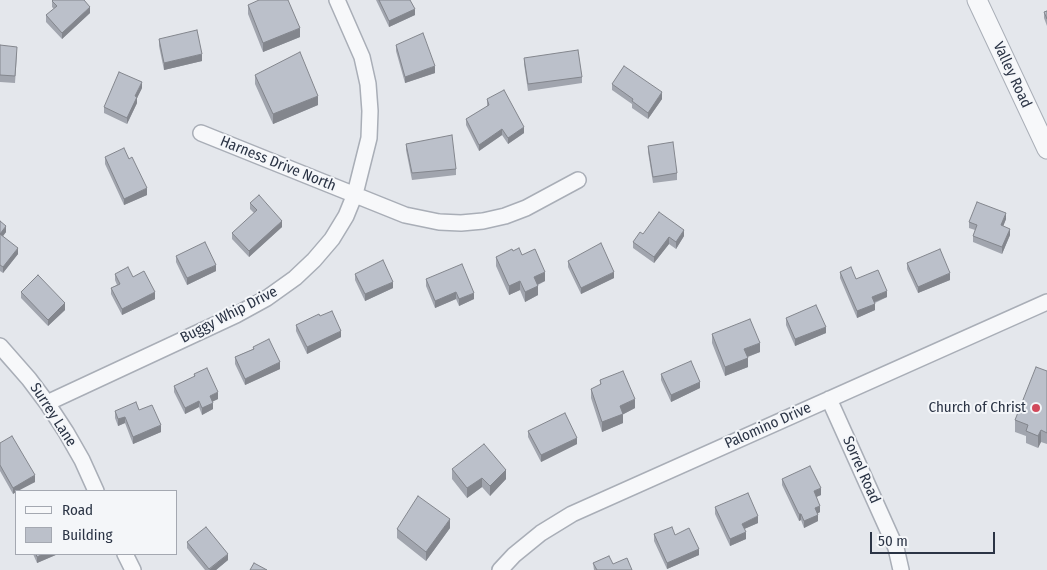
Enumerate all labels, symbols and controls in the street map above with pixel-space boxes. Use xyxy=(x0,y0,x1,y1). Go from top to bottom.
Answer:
street label: Valley Road xyxy=(989,39,1035,111)
street label: Harness Drive North xyxy=(217,133,339,195)
street label: Buggy Whip Drive xyxy=(177,283,281,347)
street label: Surrey Lane xyxy=(26,380,80,450)
street label: Palomino Drive xyxy=(722,399,814,453)
place label: Church of Christ xyxy=(928,399,1026,417)
marker: Church of Christ xyxy=(1030,402,1042,414)
street label: Sorrel Road xyxy=(838,434,884,506)
legend xyxy=(15,490,178,555)
text: Road xyxy=(62,501,93,519)
scale bar xyxy=(872,522,997,554)
text: Building xyxy=(62,526,113,544)
text: 50 m xyxy=(878,532,908,550)

